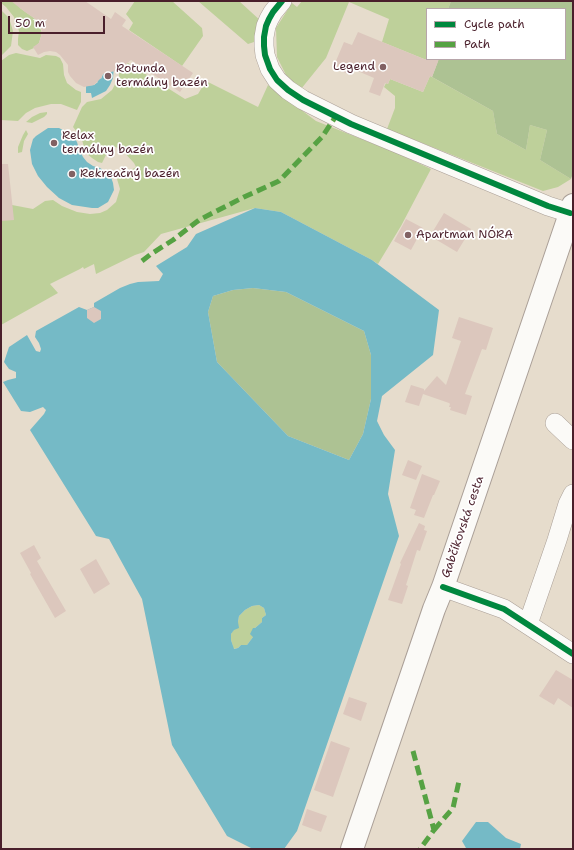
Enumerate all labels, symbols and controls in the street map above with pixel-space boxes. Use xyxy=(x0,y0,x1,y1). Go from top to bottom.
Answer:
scale bar xyxy=(10,8,107,34)
legend xyxy=(426,8,566,60)
text: 50 m xyxy=(15,15,45,31)
text: Cycle path xyxy=(464,16,525,32)
text: Path xyxy=(464,36,490,52)
place label: Legend xyxy=(333,60,375,74)
place label: Rotunda termálny bazén xyxy=(116,62,208,90)
marker: Legend xyxy=(378,62,388,72)
marker: Rotunda termálny bazén xyxy=(103,71,113,81)
place label: Relax termálny bazén xyxy=(62,129,154,157)
marker: Relax termálny bazén xyxy=(49,138,59,148)
place label: Rekreačný bazén xyxy=(80,167,180,181)
marker: Rekreačný bazén xyxy=(67,169,77,179)
place label: Apartman NÓRA xyxy=(416,228,513,242)
marker: Apartman NÓRA xyxy=(403,230,413,240)
street label: Gabčíkovská cesta xyxy=(439,474,487,580)

